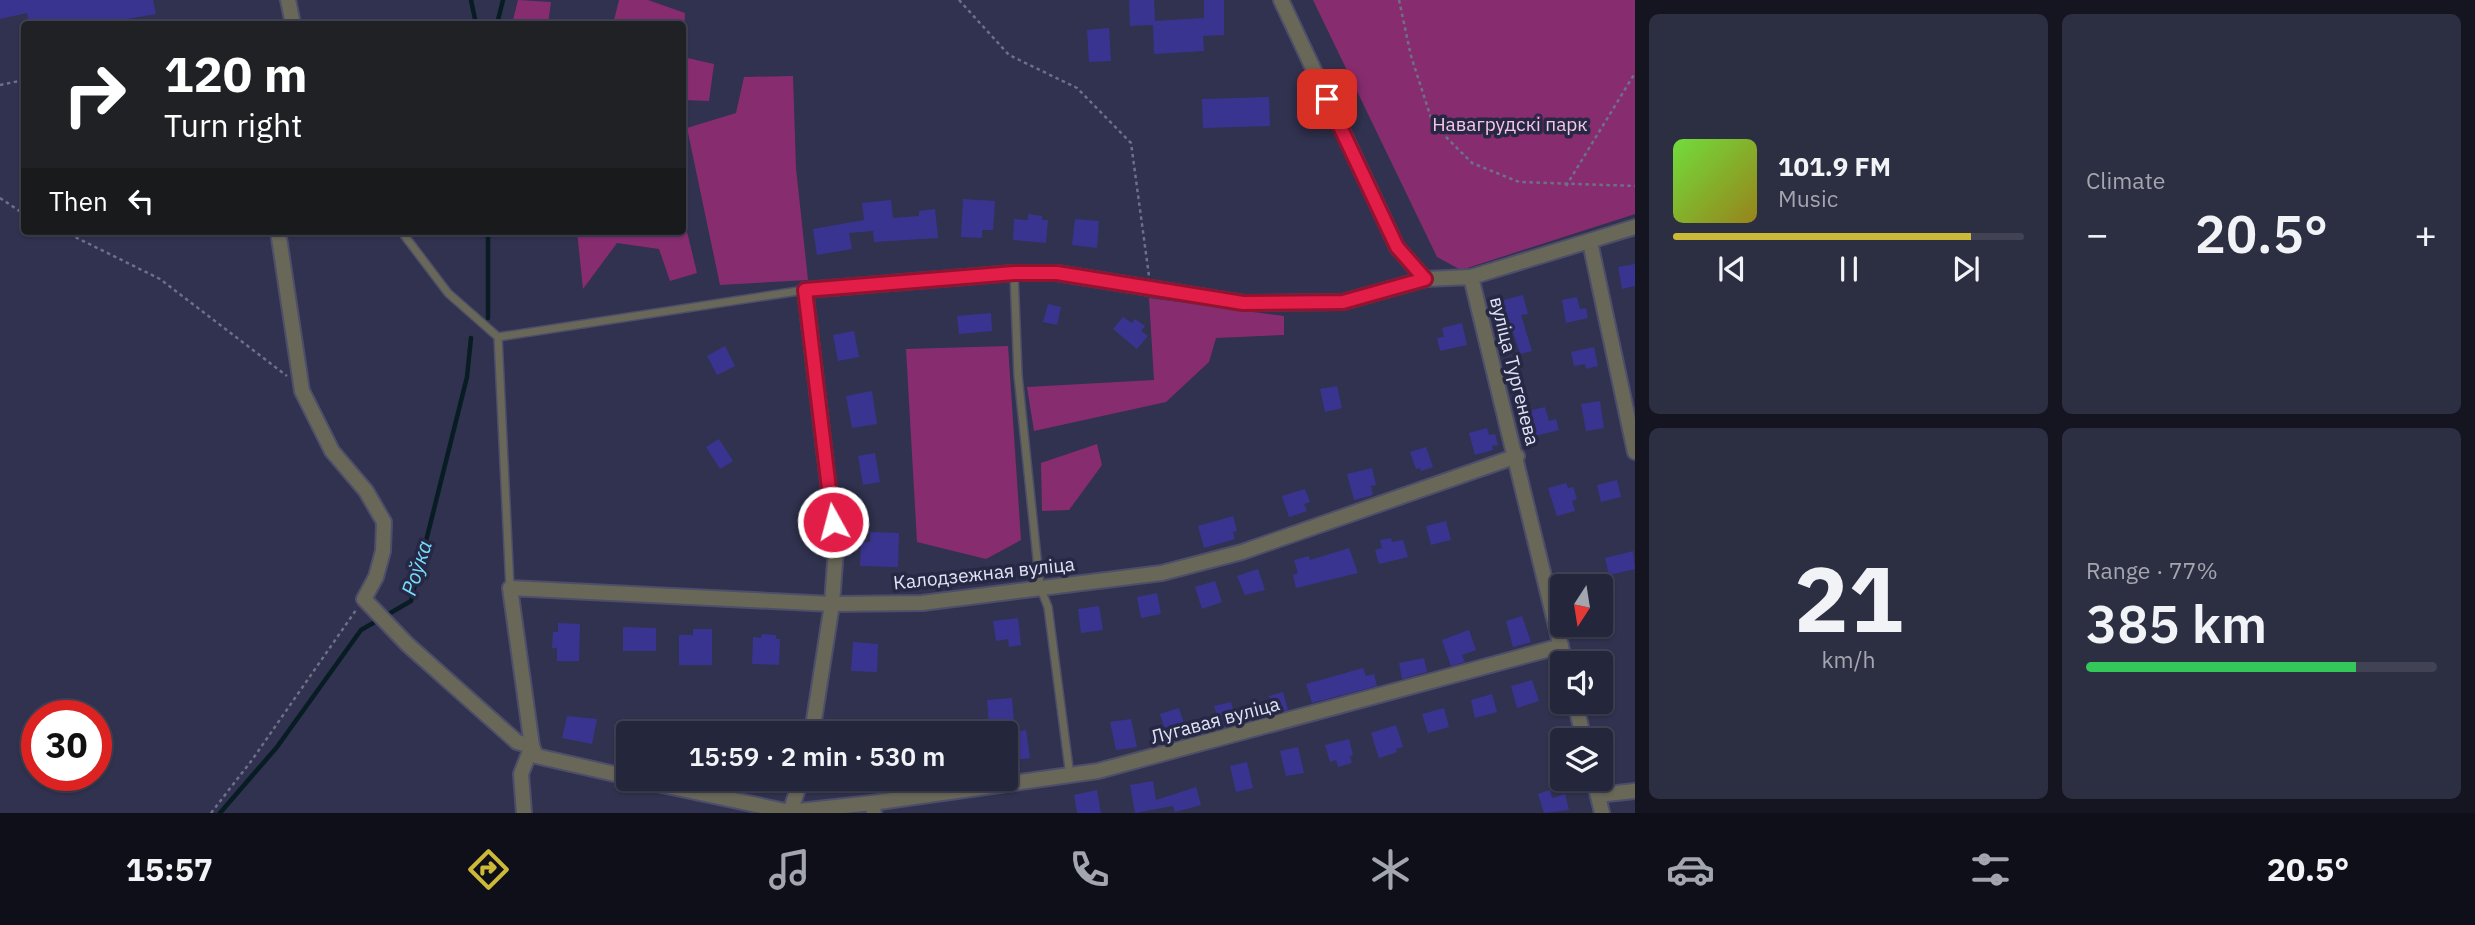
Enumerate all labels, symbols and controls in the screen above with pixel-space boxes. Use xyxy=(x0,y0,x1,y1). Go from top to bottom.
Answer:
text: 120 m xyxy=(164,42,308,105)
icon: right xyxy=(49,49,140,140)
pin xyxy=(1297,69,1357,129)
icon: arrive xyxy=(1308,80,1346,118)
text: Turn right xyxy=(164,104,302,146)
park label: Навагрудскі парк xyxy=(1432,112,1588,136)
text: 101.9 FM xyxy=(1778,149,1891,183)
text: Climate xyxy=(2086,165,2165,195)
icon: left xyxy=(122,182,160,220)
text: Music xyxy=(1778,183,1838,213)
text: Then xyxy=(49,184,108,218)
text: 20.5° xyxy=(2195,200,2328,267)
text: − xyxy=(2086,209,2109,258)
text: + xyxy=(2414,209,2437,258)
icon: previous xyxy=(1713,250,1751,288)
icon: pause xyxy=(1830,250,1868,288)
icon: next xyxy=(1947,250,1985,288)
street label: вуліца Тургенева xyxy=(1485,294,1545,448)
position arrow xyxy=(796,485,870,559)
water label: Роўка xyxy=(394,537,438,599)
text: 21 xyxy=(1794,539,1903,657)
street label: Калодзежная вуліца xyxy=(892,552,1076,594)
text: Range · 77% xyxy=(2086,555,2218,585)
north arrow xyxy=(1550,574,1614,637)
map controls xyxy=(1550,574,1613,791)
text: 385 km xyxy=(2086,590,2267,657)
text: km/h xyxy=(1821,644,1876,674)
button: sound xyxy=(1550,651,1613,714)
street label: Лугавая вуліца xyxy=(1148,691,1282,749)
speed limit sign: 30 xyxy=(21,700,112,791)
button: layers xyxy=(1550,728,1613,791)
text: 15:59 · 2 min · 530 m xyxy=(689,739,945,773)
icon: directions xyxy=(464,845,513,894)
icon: music xyxy=(765,845,814,894)
icon: phone xyxy=(1065,845,1114,894)
icon: climate xyxy=(1366,845,1415,894)
icon: car xyxy=(1666,845,1715,894)
icon: filters xyxy=(1966,845,2015,894)
text: 15:57 xyxy=(126,848,213,890)
text: 20.5° xyxy=(2267,848,2349,890)

